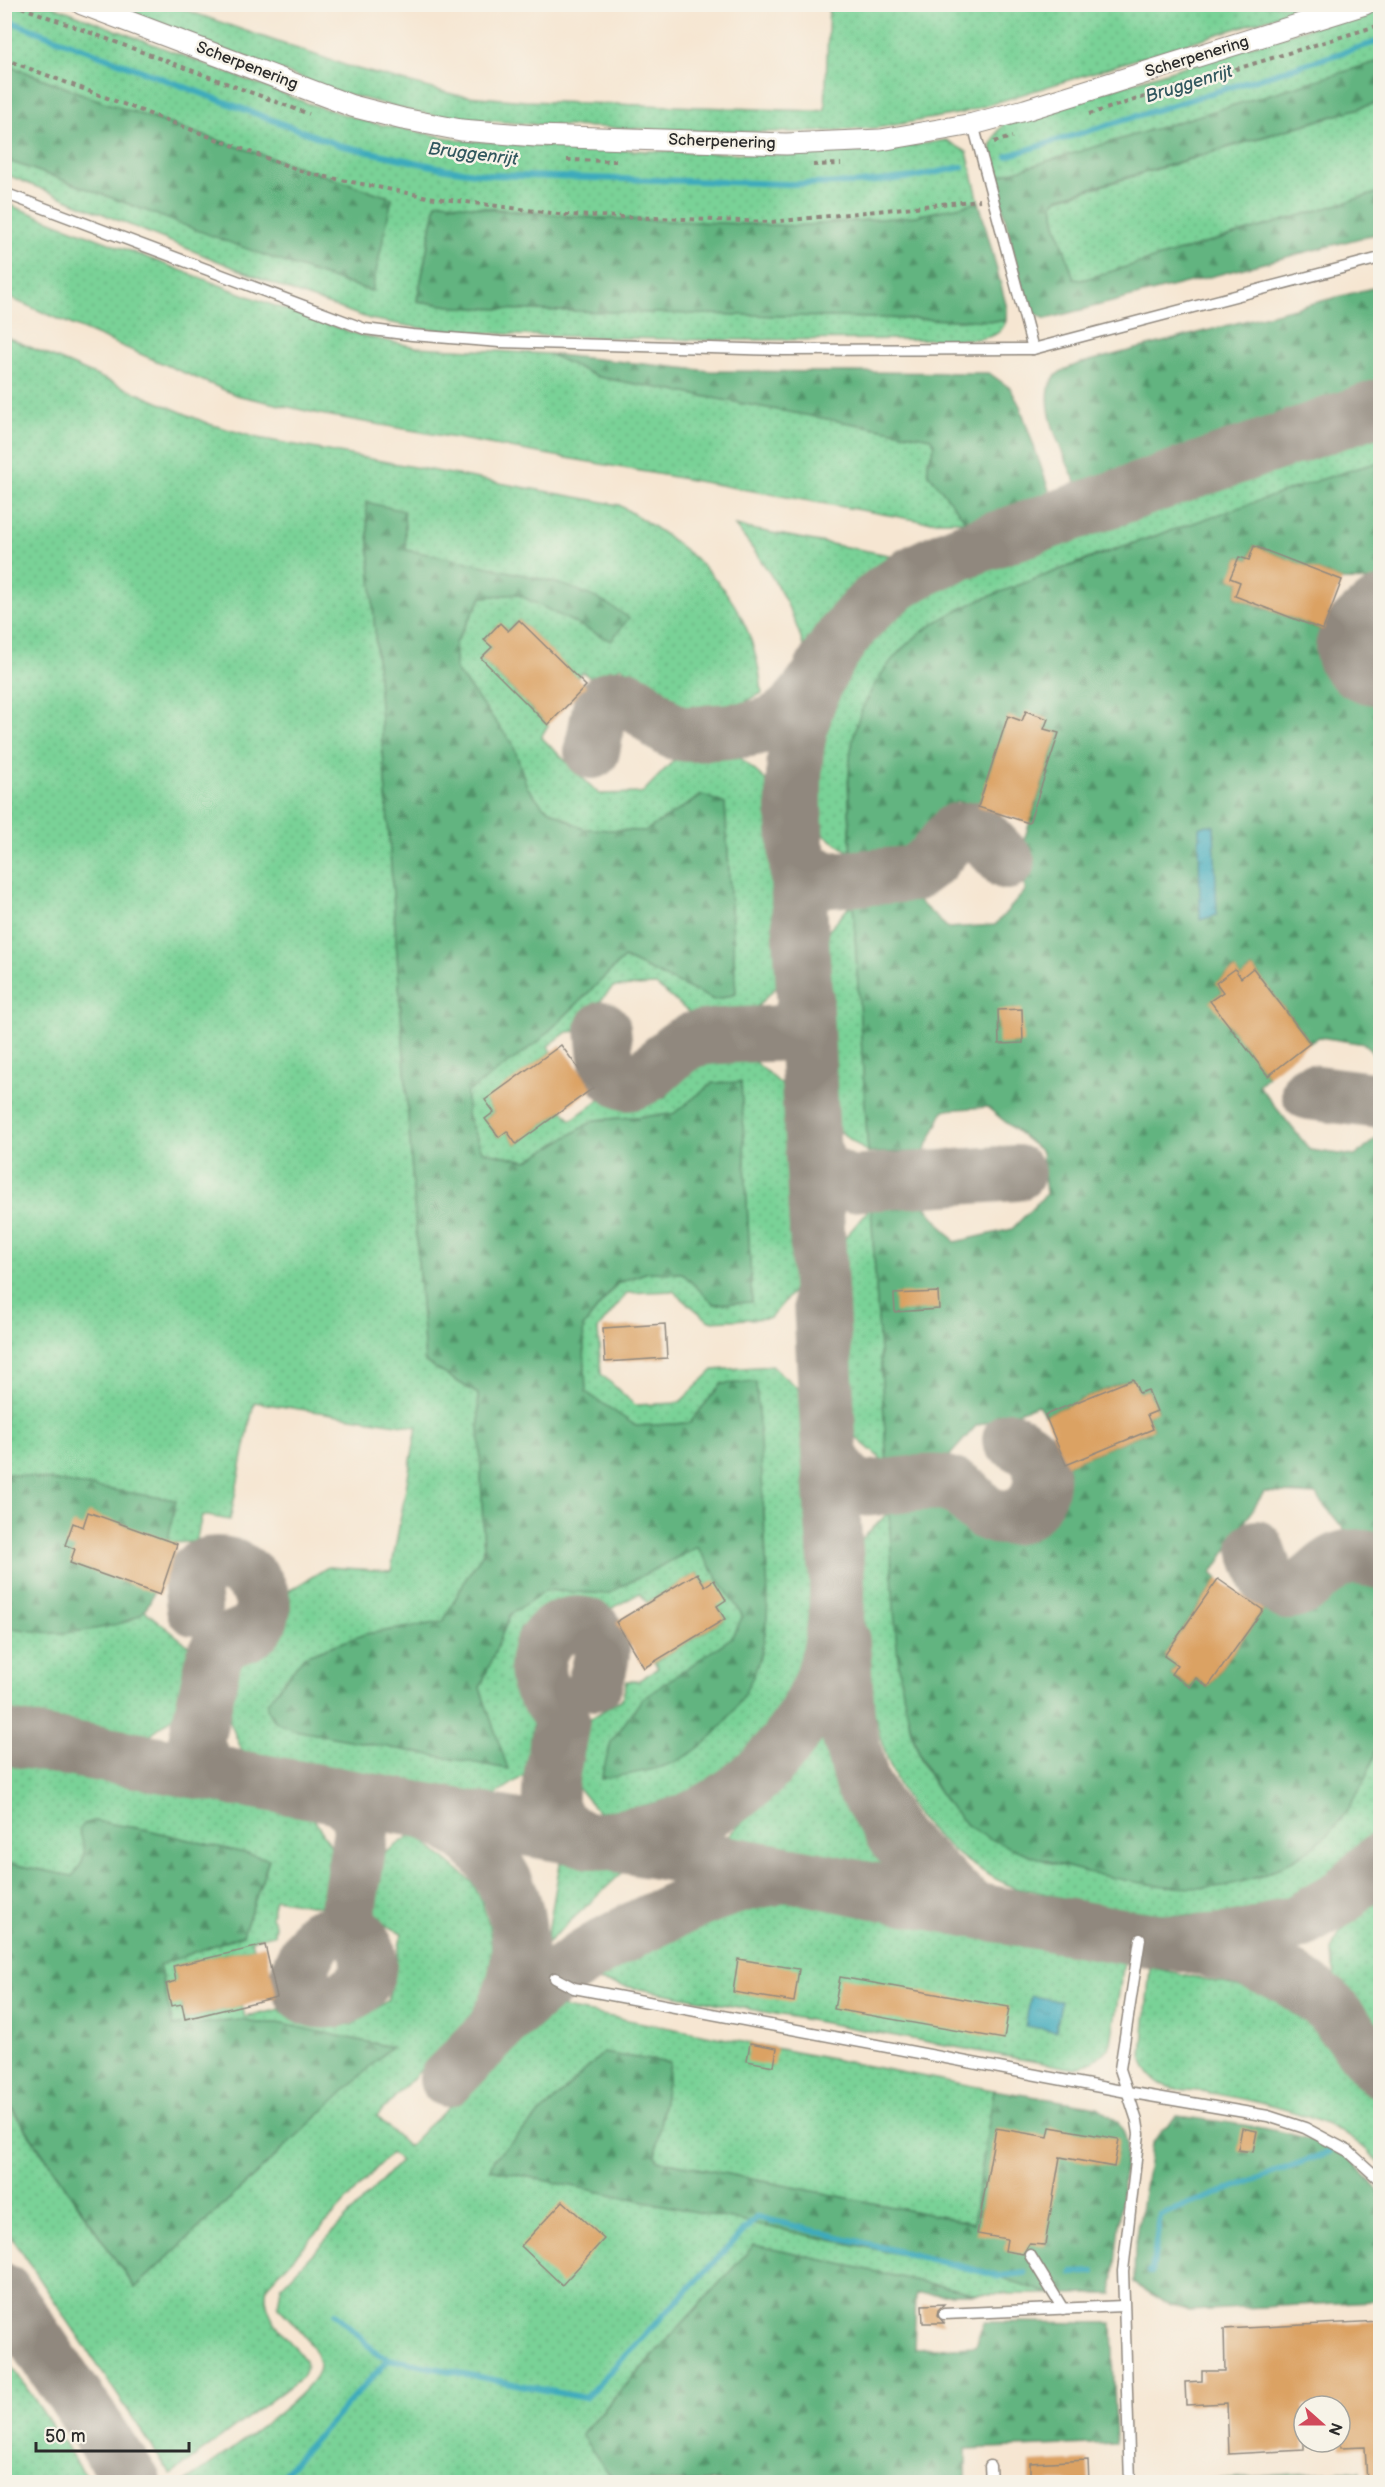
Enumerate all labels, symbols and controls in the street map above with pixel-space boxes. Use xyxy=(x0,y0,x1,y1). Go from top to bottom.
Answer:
street label: Scherpenering xyxy=(1143,32,1251,82)
street label: Scherpenering xyxy=(193,38,301,94)
water label: Bruggenrijt xyxy=(1143,61,1236,107)
street label: Scherpenering xyxy=(668,131,776,153)
water label: Bruggenrijt xyxy=(427,138,519,170)
north arrow xyxy=(1292,2394,1352,2454)
scale bar xyxy=(36,2415,189,2453)
text: N xyxy=(1324,2420,1346,2438)
text: 50 m xyxy=(45,2426,86,2447)

